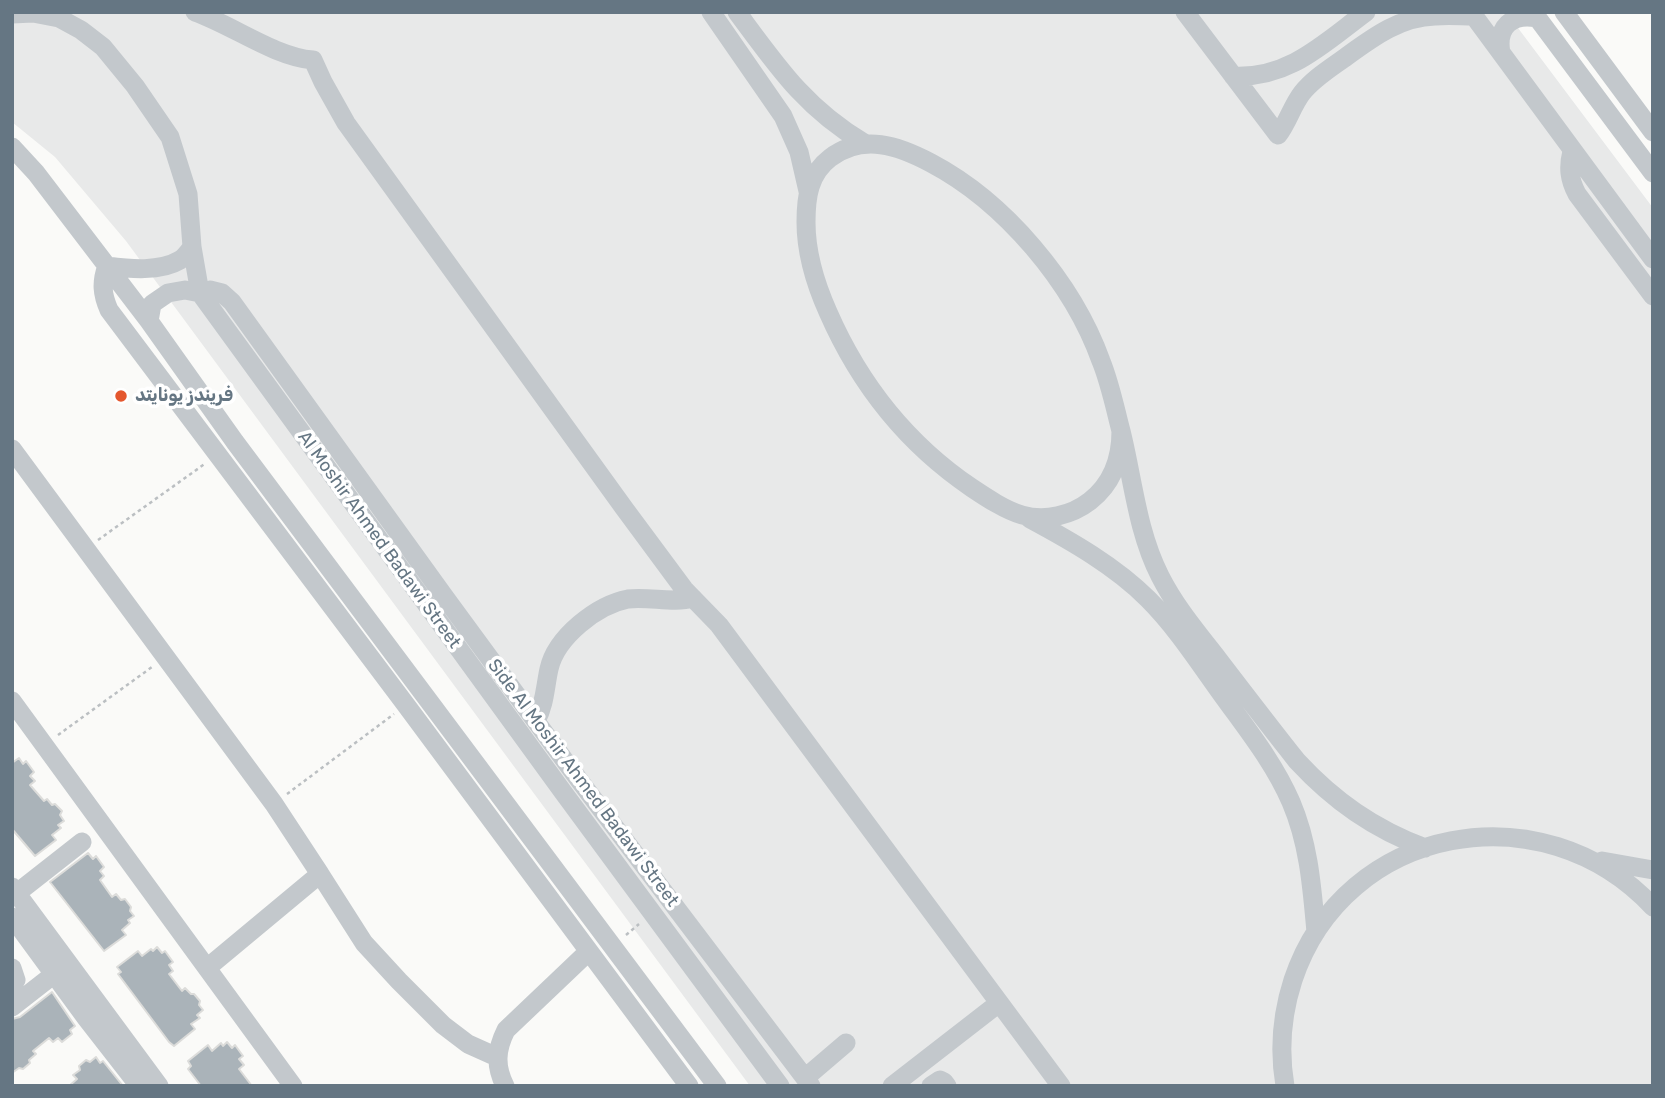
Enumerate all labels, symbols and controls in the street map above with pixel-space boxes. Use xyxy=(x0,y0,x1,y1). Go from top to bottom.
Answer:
place label: فريندز يونايتد xyxy=(135,385,233,407)
marker: فريندز يونايتد xyxy=(113,388,129,404)
street label: Al Moshir Ahmed Badawi Street xyxy=(293,427,465,653)
street label: Side Al Moshir Ahmed Badawi Street xyxy=(483,655,683,911)

